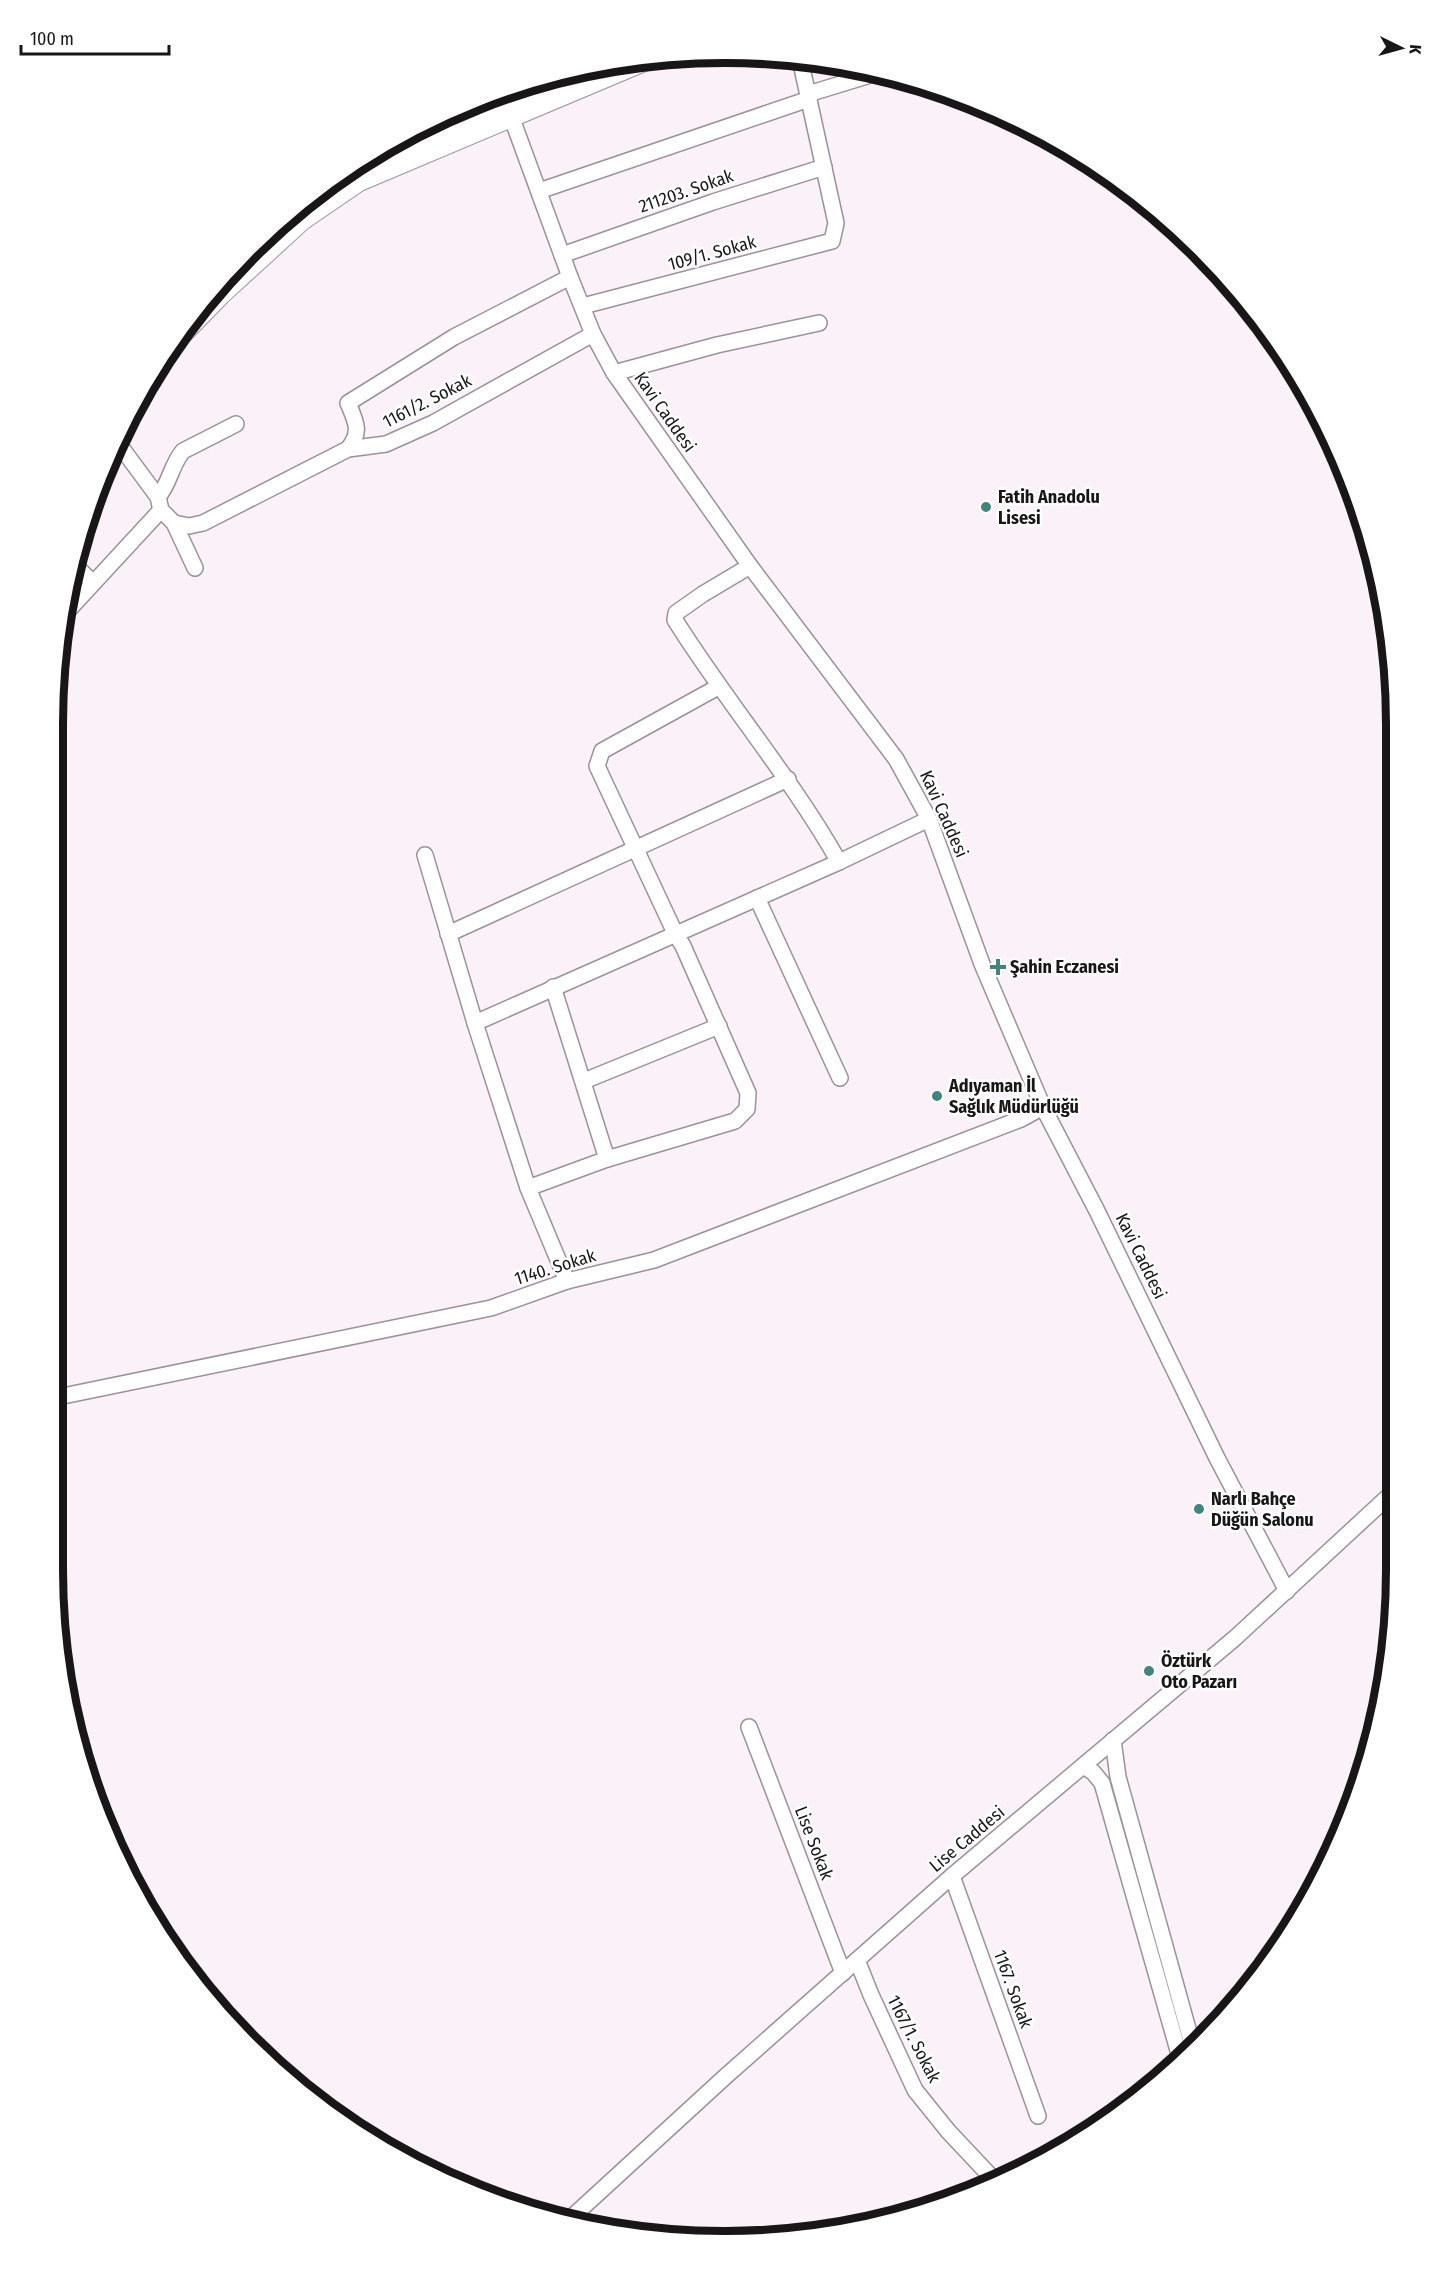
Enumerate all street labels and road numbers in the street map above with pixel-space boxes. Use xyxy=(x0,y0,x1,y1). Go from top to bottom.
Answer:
street label: 211203. Sokak xyxy=(636,164,737,217)
street label: 109/1. Sokak xyxy=(665,231,759,275)
street label: Kavi Caddesi xyxy=(629,368,701,456)
street label: 1161/2. Sokak xyxy=(379,369,475,433)
street label: Kavi Caddesi xyxy=(915,767,973,861)
street label: Kavi Caddesi xyxy=(1111,1209,1171,1303)
street label: 1140. Sokak xyxy=(512,1244,599,1290)
street label: Lise Caddesi xyxy=(925,1801,1009,1877)
street label: Lise Sokak xyxy=(790,1803,838,1883)
street label: 1167. Sokak xyxy=(989,1947,1037,2032)
street label: 1167/1. Sokak xyxy=(883,1992,946,2087)

